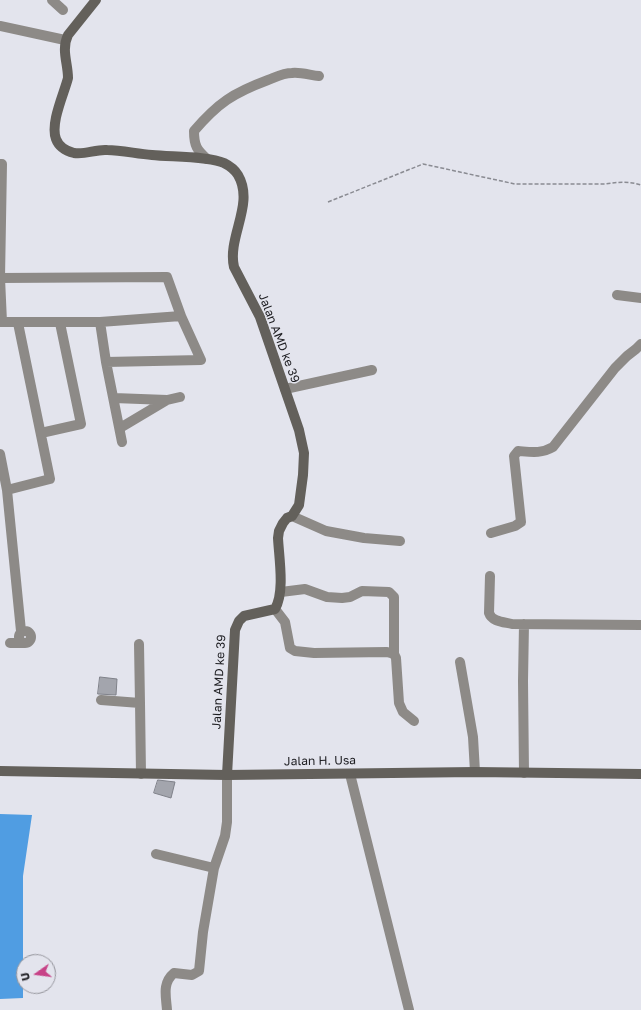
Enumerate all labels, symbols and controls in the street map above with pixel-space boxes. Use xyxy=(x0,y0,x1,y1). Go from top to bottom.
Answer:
street label: Jalan AMD ke 39 xyxy=(255,291,303,385)
street label: Jalan AMD ke 39 xyxy=(209,634,229,730)
street label: Jalan H. Usa xyxy=(284,753,356,769)
north arrow xyxy=(16,954,56,994)
text: U xyxy=(18,971,32,982)

